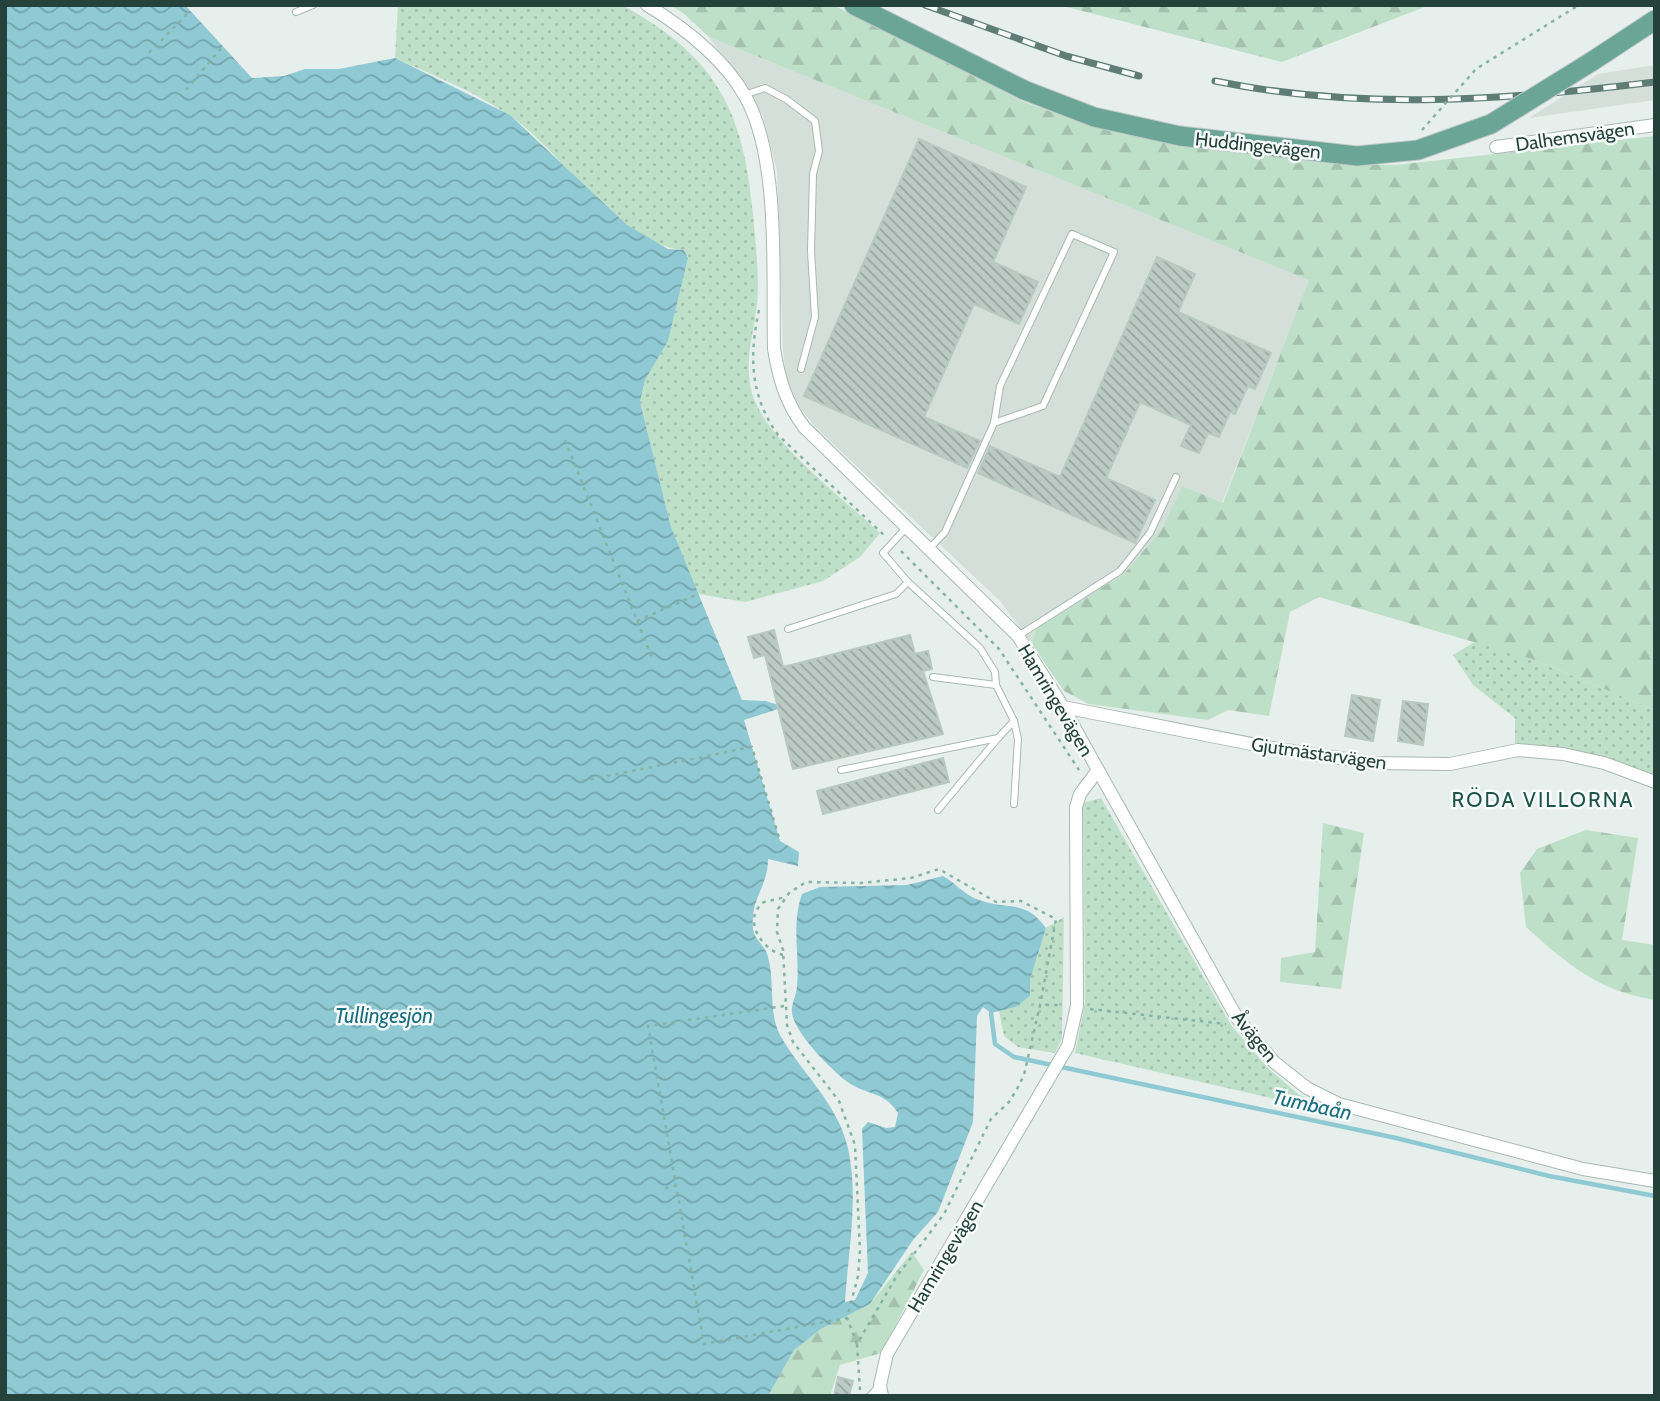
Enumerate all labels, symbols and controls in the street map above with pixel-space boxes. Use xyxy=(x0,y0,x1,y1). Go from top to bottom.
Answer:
street label: Dalhemsvägen xyxy=(1514,117,1636,156)
street label: Huddingevägen xyxy=(1194,127,1322,164)
street label: Hamringevägen xyxy=(1013,640,1098,761)
street label: Gjutmästarvägen xyxy=(1250,733,1388,774)
district label: RÖDA VILLORNA xyxy=(1452,787,1634,812)
water label: Tullingesjön xyxy=(335,1003,433,1029)
street label: Åvägen xyxy=(1227,1005,1283,1067)
water label: Tumbaån xyxy=(1270,1084,1354,1125)
street label: Hamringevägen xyxy=(903,1196,988,1317)

